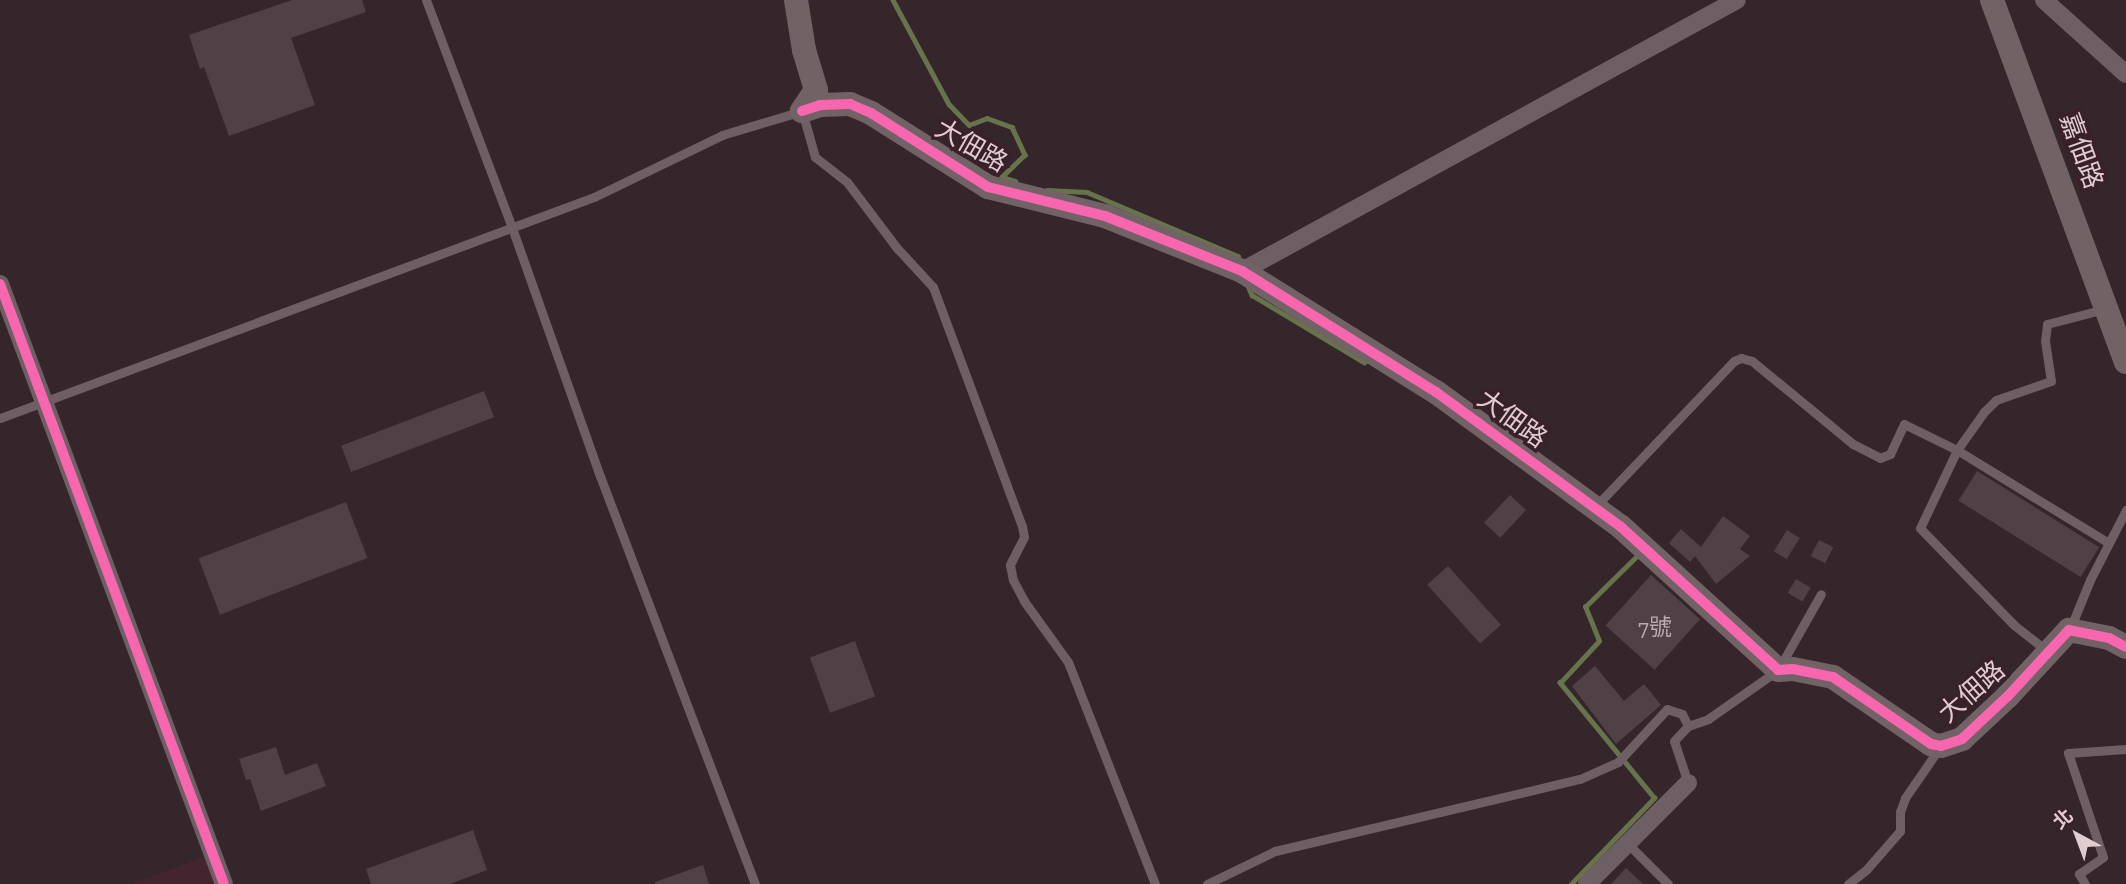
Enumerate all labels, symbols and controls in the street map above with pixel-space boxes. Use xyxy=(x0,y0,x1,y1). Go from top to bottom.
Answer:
street label: 嘉佃路 xyxy=(2053,109,2109,193)
street label: 大佃路 xyxy=(929,113,1013,179)
street label: 大佃路 xyxy=(1471,383,1553,455)
house number: 7號 xyxy=(1638,613,1672,641)
street label: 大佃路 xyxy=(1932,655,2012,729)
north arrow xyxy=(2042,800,2112,870)
text: 北 xyxy=(2048,804,2078,834)

